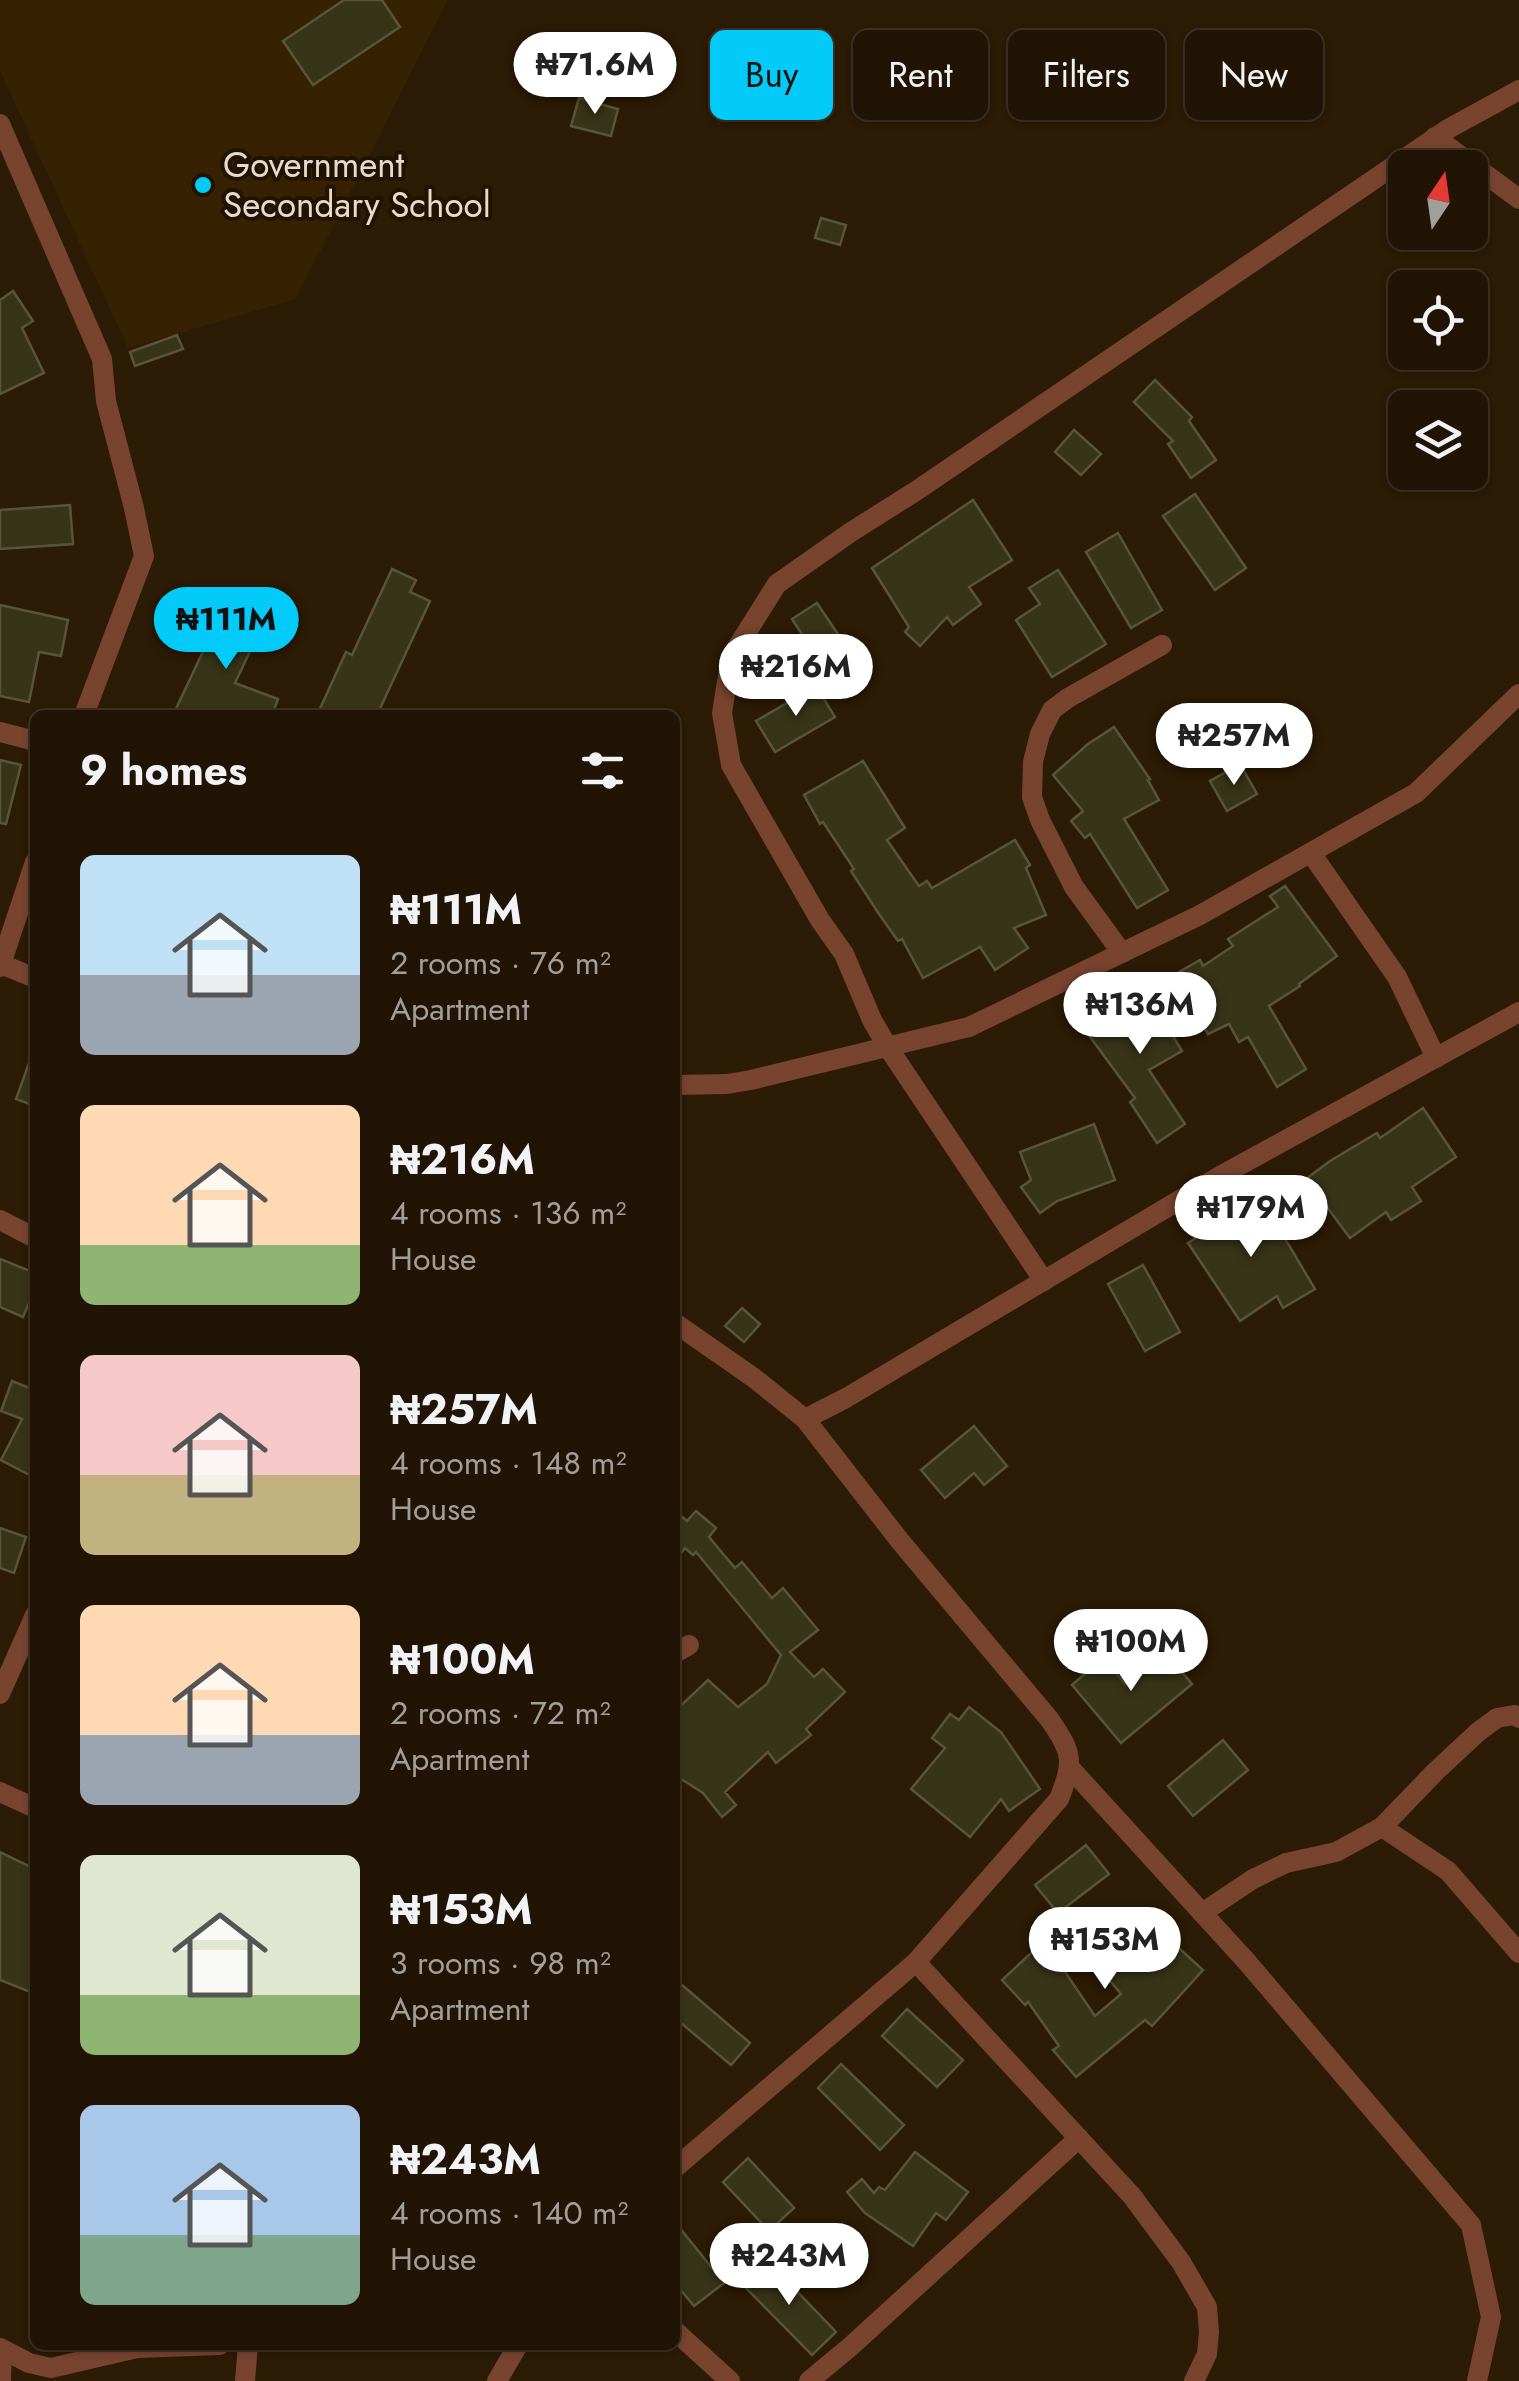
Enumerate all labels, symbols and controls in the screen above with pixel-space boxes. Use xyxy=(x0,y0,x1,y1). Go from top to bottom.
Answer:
chip: Buy xyxy=(710,30,833,120)
chip: Rent xyxy=(853,30,988,120)
chip: Filters xyxy=(1008,30,1165,120)
chip: New xyxy=(1185,30,1323,120)
pin: ₦71.6M xyxy=(514,32,676,117)
text: ₦71.6M xyxy=(536,41,654,87)
place label: Government Secondary School xyxy=(223,140,491,230)
north arrow xyxy=(1388,150,1488,250)
map controls xyxy=(1388,150,1488,490)
marker: Government Secondary School xyxy=(192,174,214,196)
button: locate xyxy=(1388,270,1488,370)
button: layers xyxy=(1388,390,1488,490)
pin: ₦111M xyxy=(156,587,296,672)
text: ₦111M xyxy=(176,596,276,642)
pin: ₦216M xyxy=(726,634,866,719)
text: ₦216M xyxy=(741,643,851,689)
pin: ₦257M xyxy=(1164,703,1304,788)
text: ₦257M xyxy=(1178,712,1290,758)
text: 9 homes xyxy=(80,740,247,801)
icon: filters xyxy=(575,743,630,798)
text: ₦111M xyxy=(390,879,522,940)
icon: home xyxy=(160,895,280,1015)
text: 2 rooms · 76 m² xyxy=(390,940,611,986)
pin: ₦136M xyxy=(1070,972,1210,1057)
text: ₦136M xyxy=(1085,981,1195,1027)
text: Apartment xyxy=(390,986,529,1032)
text: ₦216M xyxy=(390,1129,535,1190)
icon: home xyxy=(160,1145,280,1265)
pin: ₦179M xyxy=(1181,1175,1321,1260)
text: ₦179M xyxy=(1197,1184,1305,1230)
text: 4 rooms · 136 m² xyxy=(390,1190,626,1236)
text: House xyxy=(390,1236,477,1282)
text: ₦257M xyxy=(390,1379,538,1440)
icon: home xyxy=(160,1395,280,1515)
text: 4 rooms · 148 m² xyxy=(390,1440,627,1486)
text: House xyxy=(390,1486,477,1532)
pin: ₦100M xyxy=(1061,1609,1201,1694)
text: ₦100M xyxy=(1076,1618,1186,1664)
text: ₦100M xyxy=(390,1629,535,1690)
icon: home xyxy=(160,1645,280,1765)
text: 2 rooms · 72 m² xyxy=(390,1690,611,1736)
text: Apartment xyxy=(390,1736,529,1782)
text: ₦153M xyxy=(390,1879,532,1940)
icon: home xyxy=(160,1895,280,2015)
pin: ₦153M xyxy=(1035,1907,1175,1992)
text: ₦153M xyxy=(1051,1916,1159,1962)
text: 3 rooms · 98 m² xyxy=(390,1940,611,1986)
text: Apartment xyxy=(390,1986,529,2032)
text: ₦243M xyxy=(390,2129,541,2190)
icon: home xyxy=(160,2145,280,2265)
text: 4 rooms · 140 m² xyxy=(390,2190,628,2236)
pin: ₦243M xyxy=(719,2223,859,2308)
text: ₦243M xyxy=(732,2232,846,2278)
text: House xyxy=(390,2236,477,2282)

